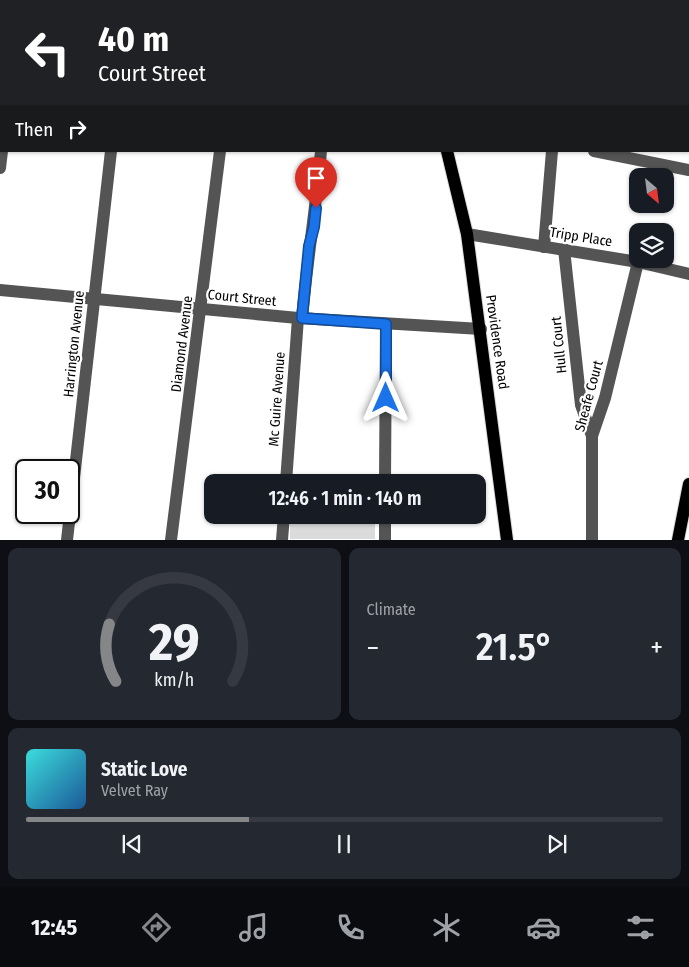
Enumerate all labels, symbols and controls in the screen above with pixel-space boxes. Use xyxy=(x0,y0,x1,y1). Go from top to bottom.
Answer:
text: 40 m xyxy=(98,18,169,60)
icon: left xyxy=(15,20,80,85)
text: Court Street xyxy=(98,60,206,87)
icon: right xyxy=(63,115,91,143)
text: Then xyxy=(15,118,53,141)
pin xyxy=(295,157,337,208)
icon: arrive xyxy=(302,164,330,192)
north arrow xyxy=(629,168,674,212)
map controls xyxy=(629,168,674,268)
button: layers xyxy=(629,223,674,268)
street label: Tripp Place xyxy=(549,224,614,250)
street label: Court Street xyxy=(207,286,277,310)
street label: Harrington Avenue xyxy=(60,290,88,398)
street label: Providence Road xyxy=(482,294,512,390)
street label: Diamond Avenue xyxy=(168,295,196,393)
street label: Hull Court xyxy=(547,315,570,374)
street label: Mc Guire Avenue xyxy=(265,351,289,447)
street label: Sheafe Court xyxy=(571,358,607,434)
position arrow xyxy=(359,371,411,423)
speed limit sign: 30 xyxy=(15,459,80,524)
text: 12:46 · 1 min · 140 m xyxy=(268,487,422,510)
text: Climate xyxy=(367,600,416,619)
text: 29 xyxy=(148,611,200,674)
text: 21.5° xyxy=(476,624,553,670)
text: − xyxy=(367,631,379,664)
text: + xyxy=(650,631,663,664)
text: km/h xyxy=(154,669,194,691)
text: Static Love xyxy=(101,758,188,781)
text: Velvet Ray xyxy=(101,781,168,800)
icon: previous xyxy=(118,830,146,858)
icon: pause xyxy=(330,830,358,858)
icon: next xyxy=(543,830,571,858)
icon: directions xyxy=(139,910,174,945)
icon: music xyxy=(236,910,271,945)
icon: phone xyxy=(333,910,368,945)
icon: climate xyxy=(429,910,464,945)
icon: car xyxy=(526,910,561,945)
icon: filters xyxy=(623,910,658,945)
text: 12:45 xyxy=(31,914,77,941)

